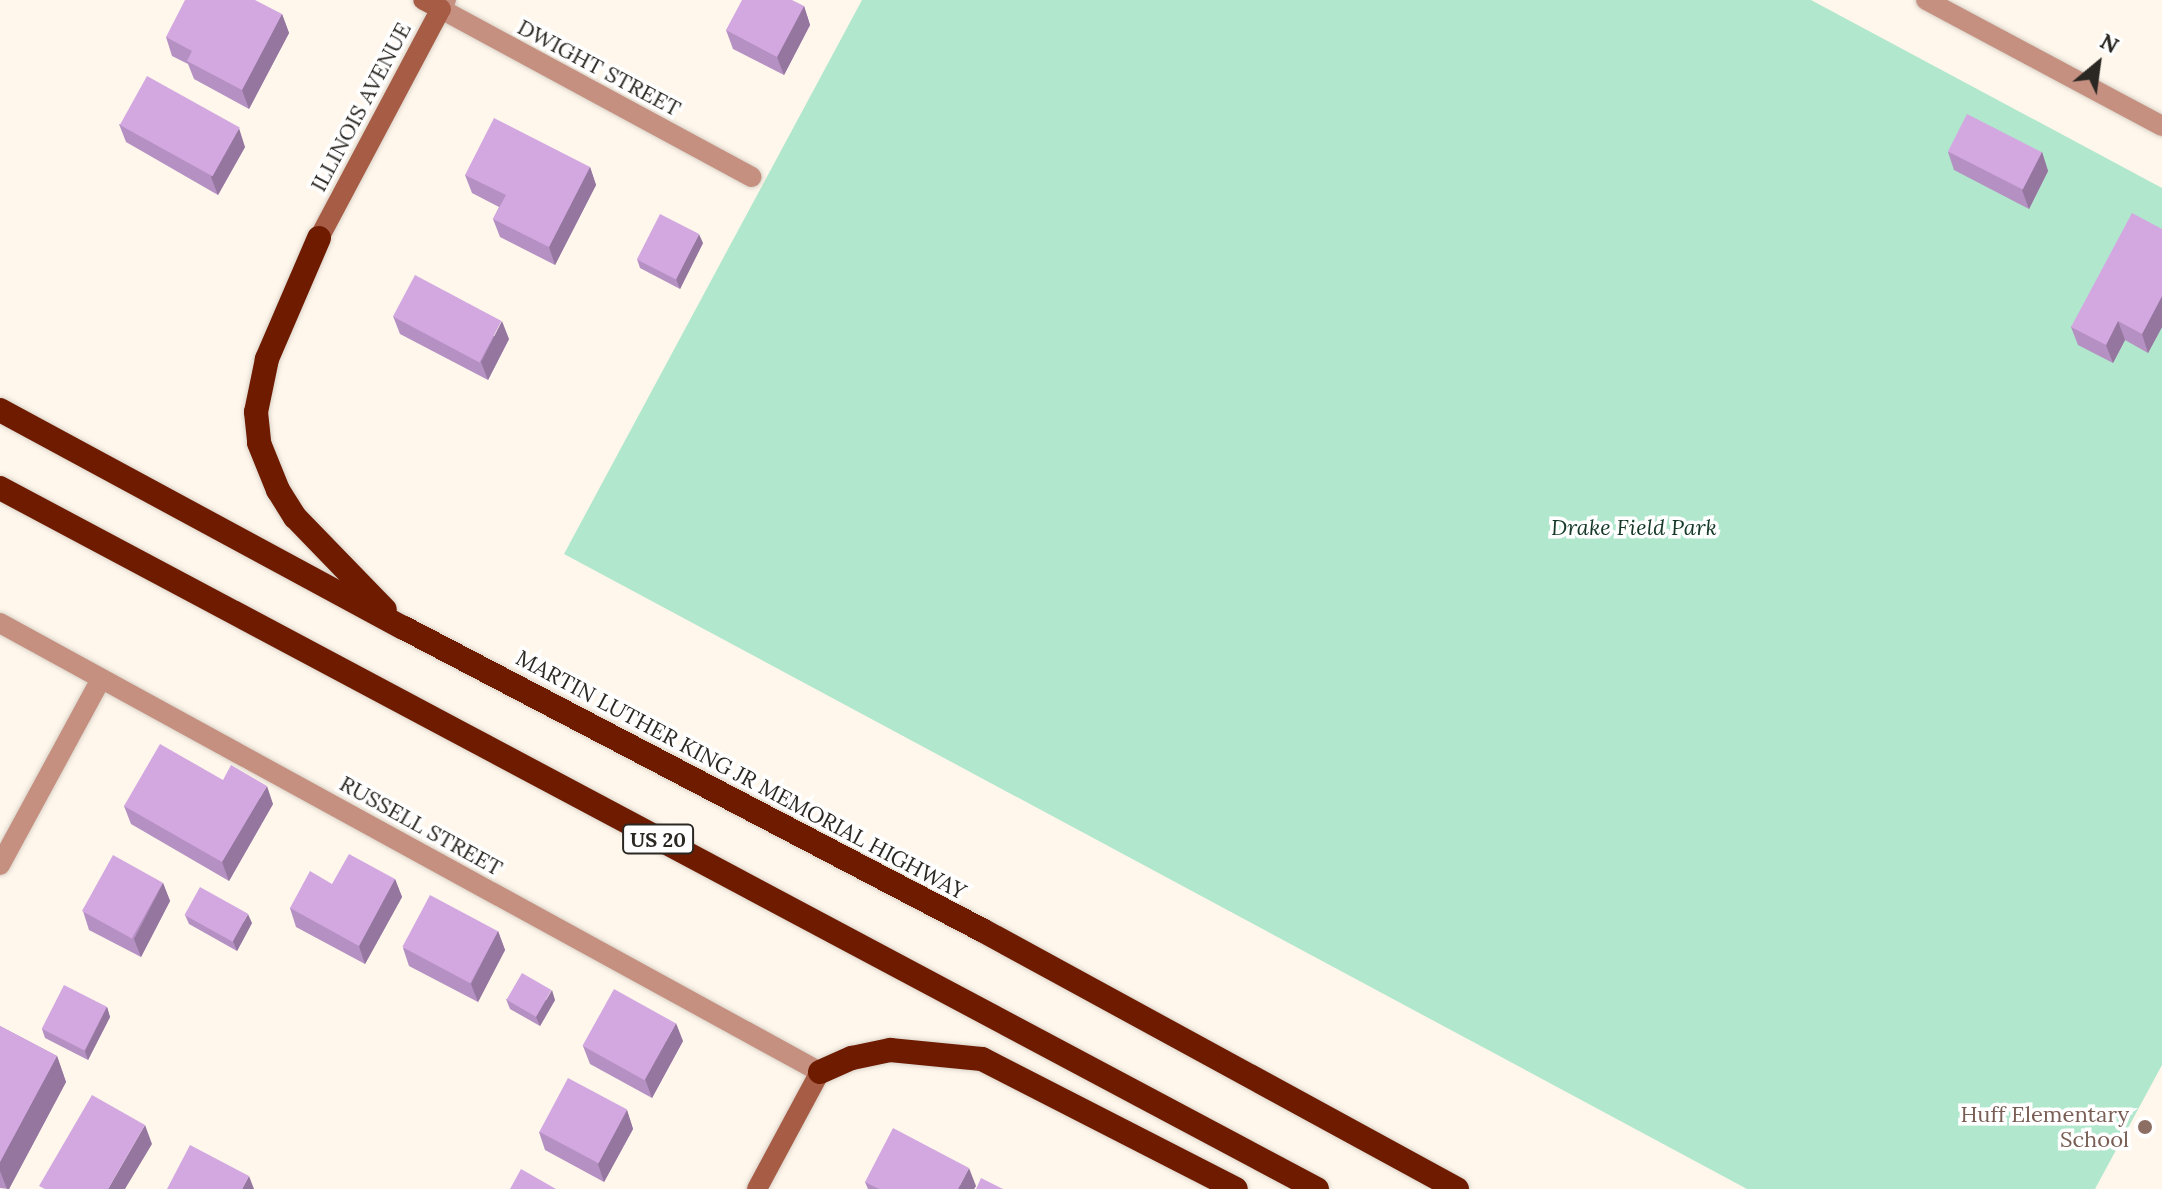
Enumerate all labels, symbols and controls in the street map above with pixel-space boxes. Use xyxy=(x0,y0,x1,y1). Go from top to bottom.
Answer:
street label: DWIGHT STREET xyxy=(513,14,685,122)
street label: ILLINOIS AVENUE xyxy=(305,18,417,196)
north arrow xyxy=(2058,24,2138,104)
text: N xyxy=(2095,27,2124,59)
park label: Drake Field Park xyxy=(1551,515,1717,541)
street label: MARTIN LUTHER KING JR MEMORIAL HIGHWAY xyxy=(512,645,970,905)
street label: RUSSELL STREET xyxy=(335,770,507,882)
road number: US 20 xyxy=(622,823,694,855)
place label: Huff Elementary School xyxy=(1961,1101,2129,1152)
marker: Huff Elementary School xyxy=(2136,1118,2154,1136)

